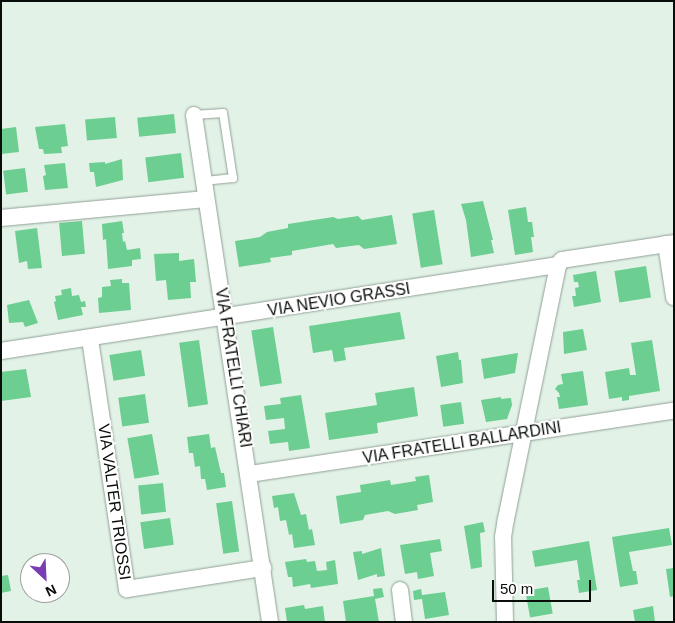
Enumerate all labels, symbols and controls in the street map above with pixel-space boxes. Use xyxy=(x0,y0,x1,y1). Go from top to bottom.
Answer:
street label: VIA NEVIO GRASSI xyxy=(266,279,412,321)
street label: VIA FRATELLI CHIARI xyxy=(211,286,255,450)
street label: VIA FRATELLI BALLARDINI xyxy=(361,418,563,468)
street label: VIA VALTER TRIOSSI xyxy=(93,422,135,582)
north arrow xyxy=(20,553,70,603)
scale bar xyxy=(495,570,594,602)
text: 50 m xyxy=(500,580,533,597)
text: N xyxy=(43,581,59,600)

